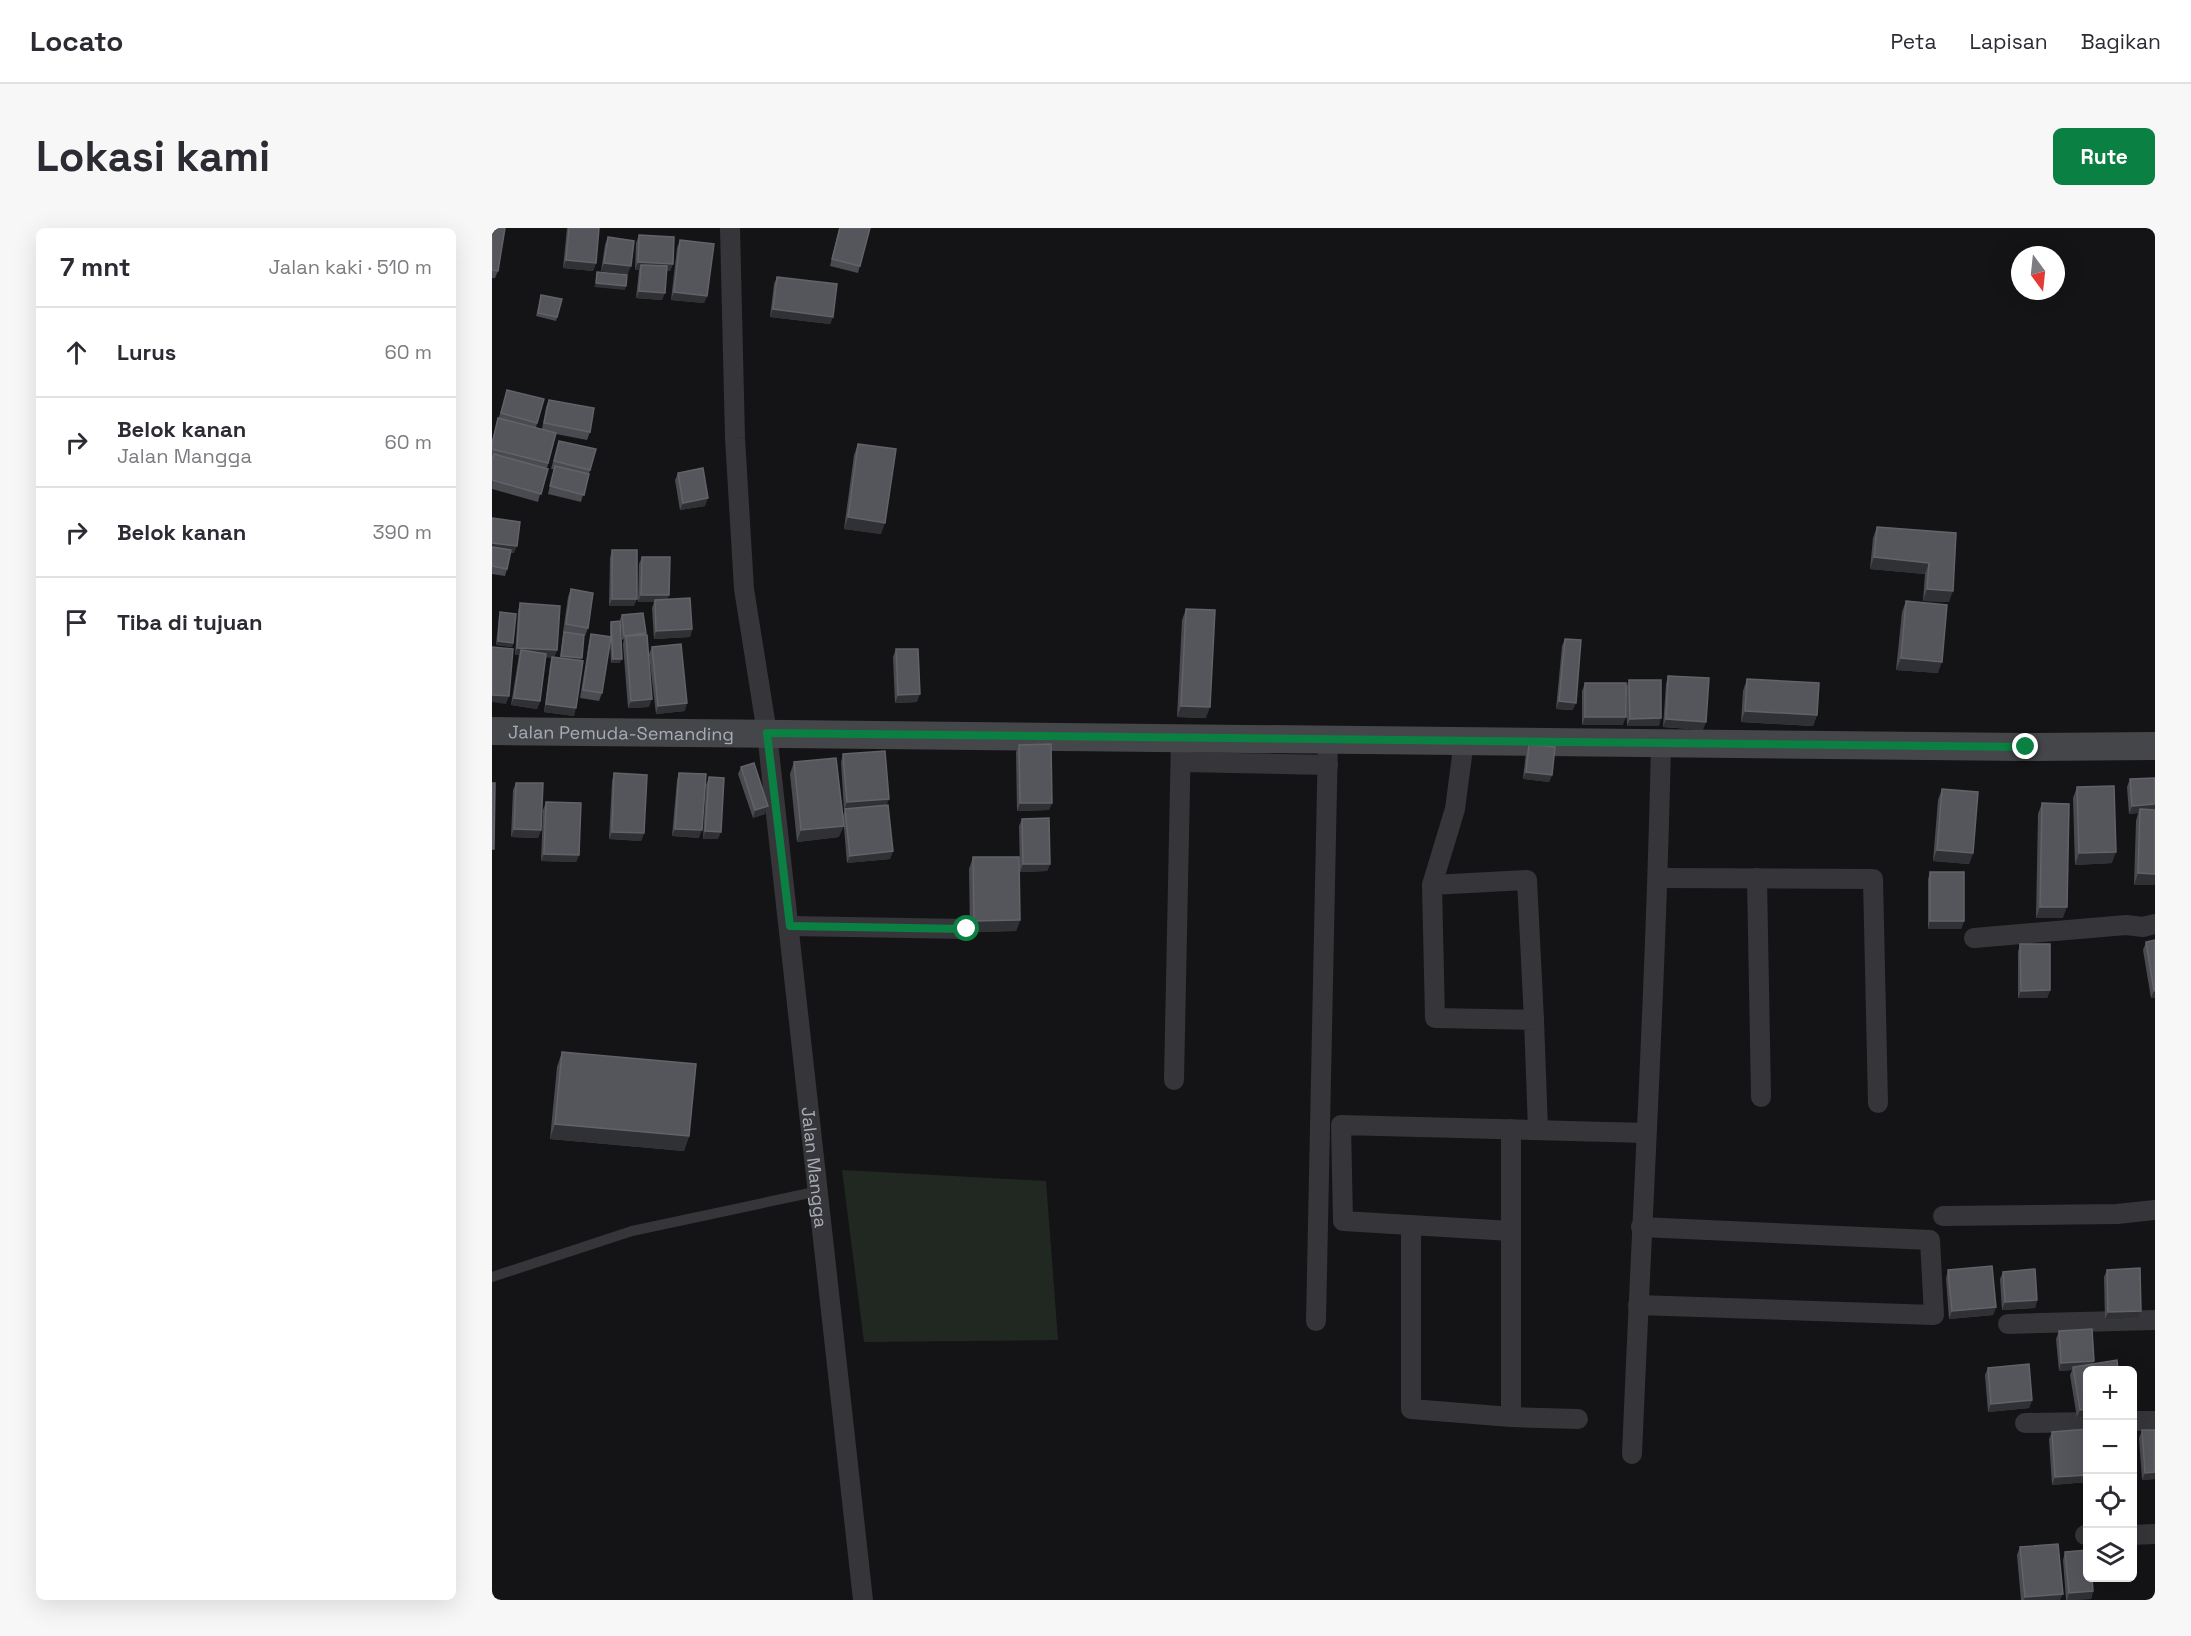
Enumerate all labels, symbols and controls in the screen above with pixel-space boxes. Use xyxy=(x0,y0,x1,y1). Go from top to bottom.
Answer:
text: Locato xyxy=(30,23,123,59)
text: Peta xyxy=(1891,28,1937,55)
text: Lapisan xyxy=(1970,28,2048,55)
text: Bagikan xyxy=(2081,28,2161,55)
button: Rute xyxy=(2053,128,2155,185)
text: Lokasi kami xyxy=(36,130,270,183)
north arrow xyxy=(2011,246,2065,300)
text: 7 mnt xyxy=(60,250,131,284)
text: Jalan kaki · 510 m xyxy=(268,254,432,280)
icon: ahead xyxy=(60,336,93,369)
text: Lurus xyxy=(117,338,176,366)
text: 60 m xyxy=(385,339,432,365)
text: Belok kanan xyxy=(117,415,246,443)
icon: right xyxy=(60,426,93,459)
text: 60 m xyxy=(385,429,432,455)
text: Jalan Mangga xyxy=(117,443,252,469)
icon: right xyxy=(60,516,93,549)
text: Belok kanan xyxy=(117,518,246,546)
text: 390 m xyxy=(373,519,432,545)
icon: arrive xyxy=(60,606,93,639)
text: Tiba di tujuan xyxy=(117,608,263,636)
street label: Jalan Pemuda-Semanding xyxy=(508,720,734,745)
route end xyxy=(2012,733,2038,759)
route start xyxy=(953,915,979,941)
street label: Jalan Mangga xyxy=(797,1106,833,1229)
map controls xyxy=(2083,1366,2137,1582)
button: + xyxy=(2083,1366,2137,1420)
button: − xyxy=(2083,1420,2137,1474)
button: locate xyxy=(2083,1474,2137,1528)
button: layers xyxy=(2083,1528,2137,1582)

